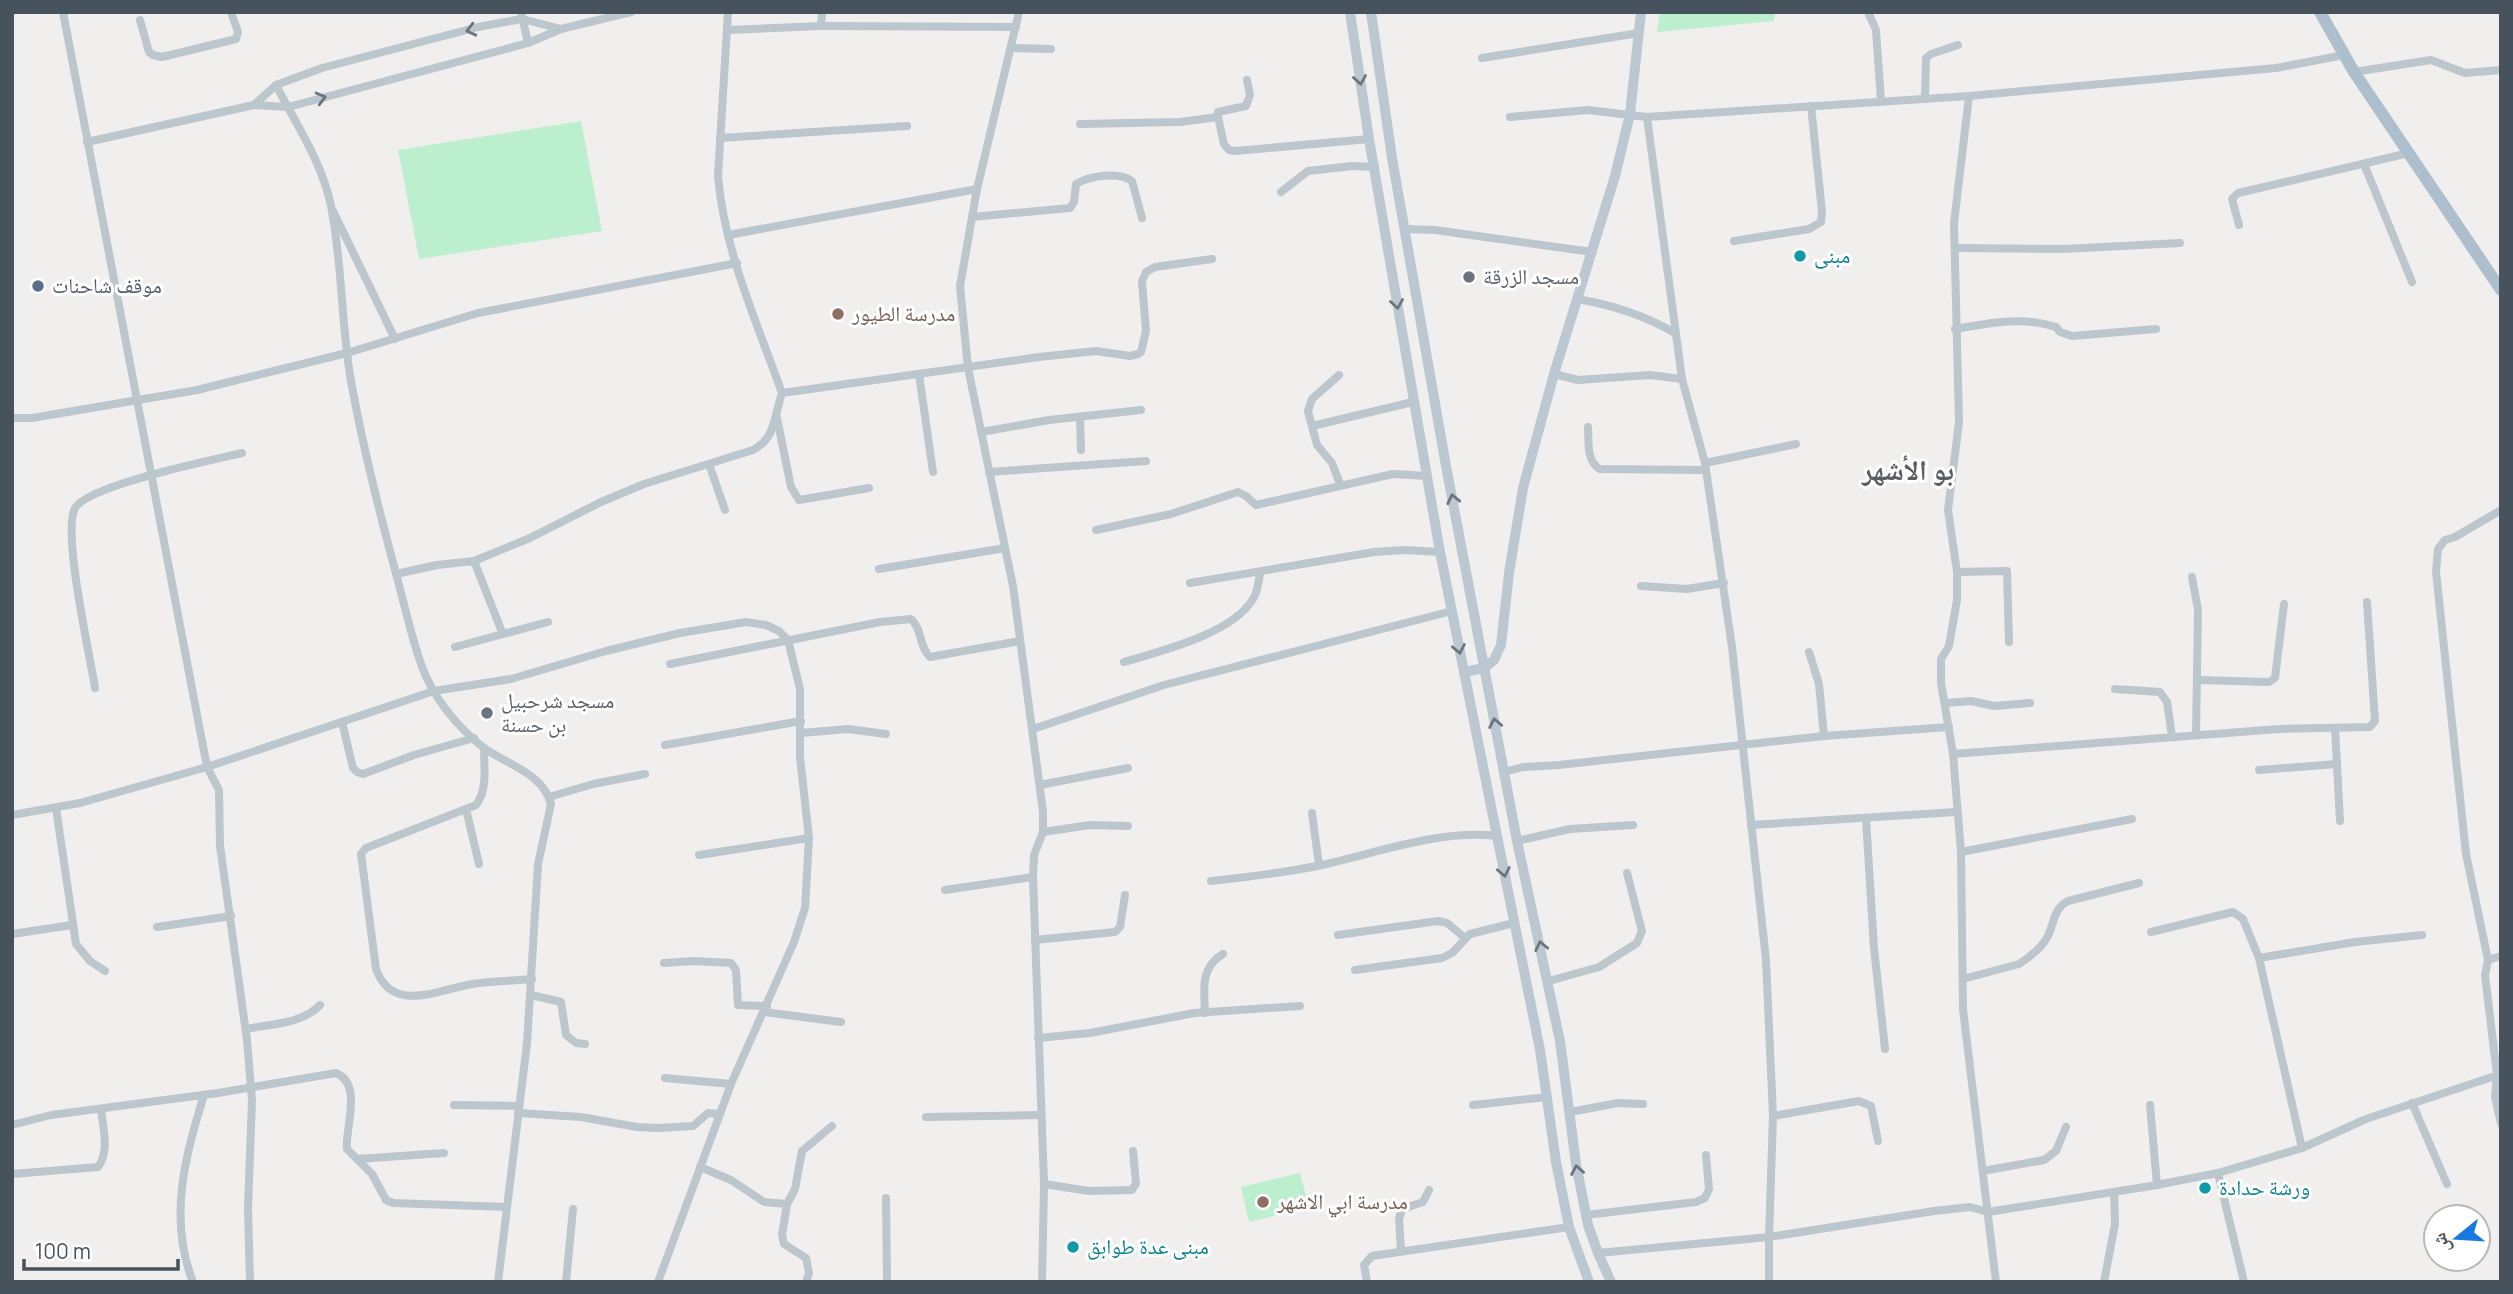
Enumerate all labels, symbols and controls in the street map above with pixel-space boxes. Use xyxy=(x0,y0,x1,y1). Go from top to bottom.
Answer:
one-way arrow xyxy=(465,21,477,36)
one-way arrow xyxy=(1352,74,1367,86)
one-way arrow xyxy=(315,91,327,106)
place label: مبنى xyxy=(1814,241,1850,269)
marker: مبنى xyxy=(1792,248,1808,264)
place label: مسجد الزرقة xyxy=(1483,262,1579,290)
marker: مسجد الزرقة xyxy=(1461,269,1477,285)
place label: موقف شاحنات xyxy=(52,271,162,299)
marker: موقف شاحنات xyxy=(30,278,46,294)
one-way arrow xyxy=(1389,298,1404,310)
place label: مدرسة الطيور xyxy=(851,299,955,327)
marker: مدرسة الطيور xyxy=(830,306,846,322)
district label: بو الأشهر xyxy=(1861,450,1954,488)
one-way arrow xyxy=(1446,493,1461,505)
one-way arrow xyxy=(1451,643,1466,655)
place label: مسجد شرحبيل بن حسنة xyxy=(501,686,614,738)
marker: مسجد شرحبيل بن حسنة xyxy=(479,705,495,721)
one-way arrow xyxy=(1488,717,1503,729)
one-way arrow xyxy=(1495,866,1510,878)
one-way arrow xyxy=(1535,940,1550,952)
one-way arrow xyxy=(1570,1164,1585,1176)
place label: ورشة حدادة xyxy=(2219,1173,2310,1201)
marker: ورشة حدادة xyxy=(2197,1180,2213,1196)
place label: مدرسة ابي الاشهر xyxy=(1276,1187,1408,1218)
marker: مدرسة ابي الاشهر xyxy=(1255,1194,1271,1210)
north arrow xyxy=(2422,1203,2492,1273)
scale bar xyxy=(24,1228,178,1272)
text: ش xyxy=(2425,1230,2456,1257)
place label: مبنى عدة طوابق xyxy=(1087,1232,1209,1260)
text: 100 m xyxy=(35,1237,91,1265)
marker: مبنى عدة طوابق xyxy=(1065,1239,1081,1255)

